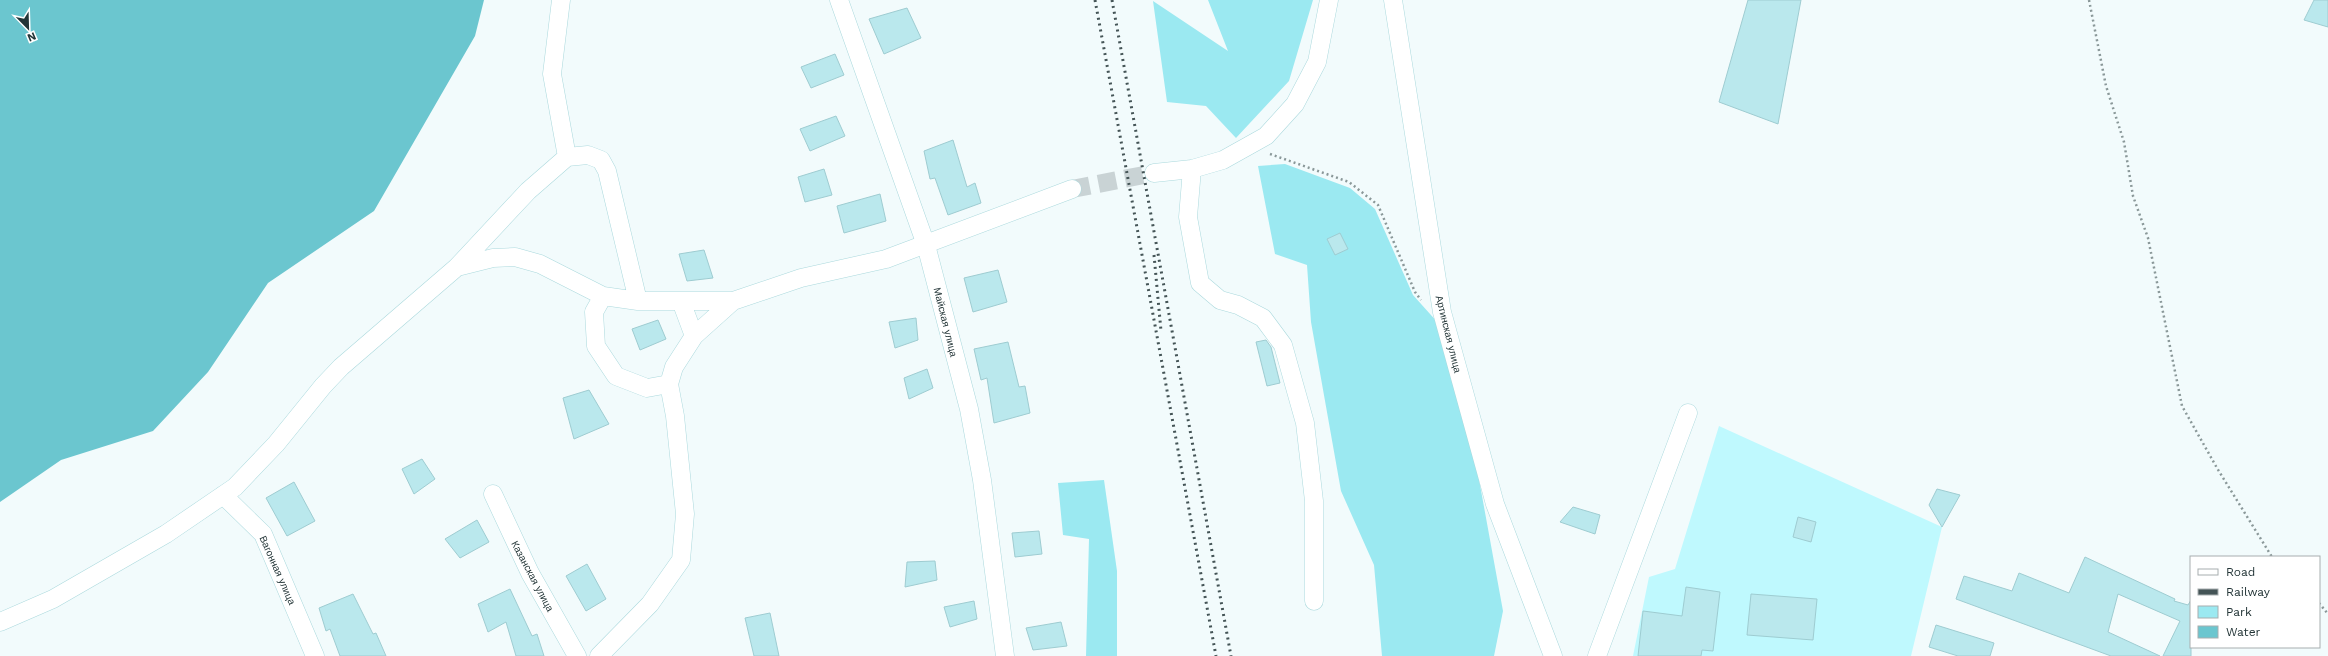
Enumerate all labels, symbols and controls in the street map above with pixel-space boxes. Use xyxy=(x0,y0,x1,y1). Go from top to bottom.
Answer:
north arrow xyxy=(8,8,48,48)
text: N xyxy=(25,29,38,44)
street label: Майская улица xyxy=(932,286,960,358)
street label: Артинская улица xyxy=(1434,294,1464,374)
street label: Вагонная улица xyxy=(257,534,298,607)
street label: Казанская улица xyxy=(509,539,556,614)
legend xyxy=(2190,556,2320,648)
text: Road xyxy=(2226,565,2255,579)
text: Railway xyxy=(2226,585,2271,599)
text: Park xyxy=(2226,605,2252,619)
text: Water xyxy=(2226,625,2261,639)

